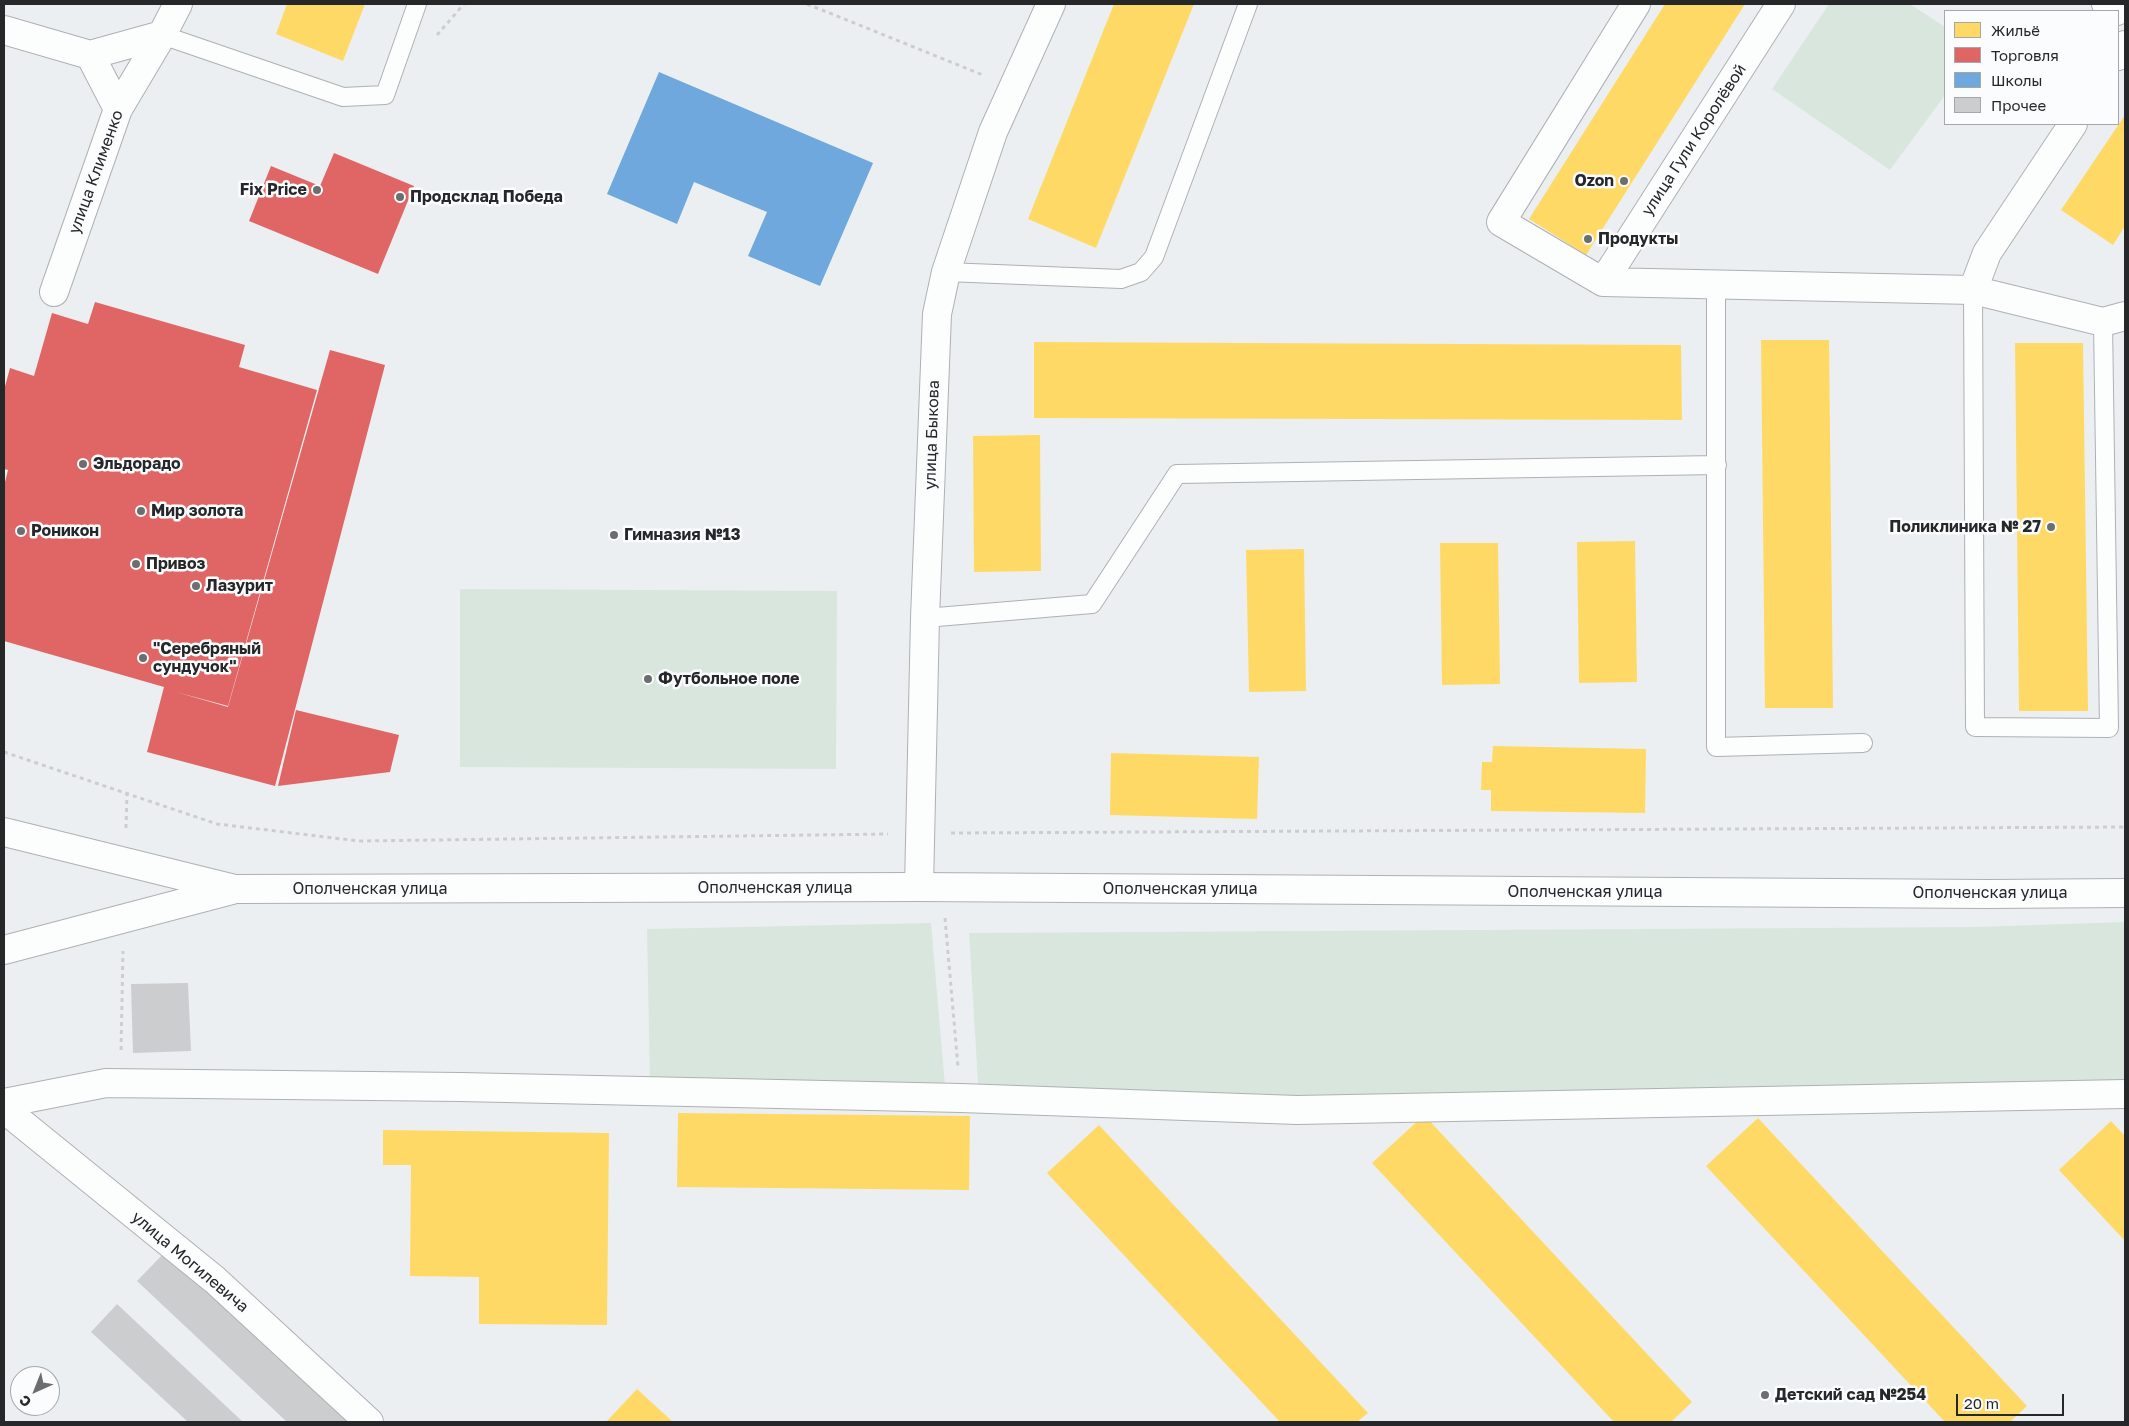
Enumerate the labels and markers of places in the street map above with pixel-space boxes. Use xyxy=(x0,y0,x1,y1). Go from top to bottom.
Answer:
place label: Ozon xyxy=(1574,171,1614,191)
marker: Ozon xyxy=(1618,175,1630,187)
place label: Fix Price xyxy=(240,180,307,200)
marker: Fix Price xyxy=(311,184,323,196)
place label: Продсклад Победа xyxy=(410,187,563,207)
marker: Продсклад Победа xyxy=(394,191,406,203)
place label: Продукты xyxy=(1598,229,1678,249)
marker: Продукты xyxy=(1582,233,1594,245)
place label: Эльдорадо xyxy=(93,454,181,474)
marker: Эльдорадо xyxy=(77,458,89,470)
place label: Мир золота xyxy=(151,501,243,521)
marker: Мир золота xyxy=(135,505,147,517)
place label: Поликлиника № 27 xyxy=(1889,517,2041,537)
place label: Роникон xyxy=(31,521,99,541)
marker: Поликлиника № 27 xyxy=(2045,521,2057,533)
marker: Роникон xyxy=(15,525,27,537)
place label: Гимназия №13 xyxy=(624,525,740,545)
marker: Гимназия №13 xyxy=(608,529,620,541)
place label: Привоз xyxy=(146,554,205,574)
marker: Привоз xyxy=(130,558,142,570)
place label: Лазурит xyxy=(206,576,273,596)
marker: Лазурит xyxy=(190,580,202,592)
place label: "Серебряный сундучок" xyxy=(153,639,261,677)
marker: "Серебряный сундучок" xyxy=(137,652,149,664)
place label: Футбольное поле xyxy=(658,669,799,689)
marker: Футбольное поле xyxy=(642,673,654,685)
place label: Детский сад №254 xyxy=(1775,1385,1926,1405)
marker: Детский сад №254 xyxy=(1759,1389,1771,1401)

